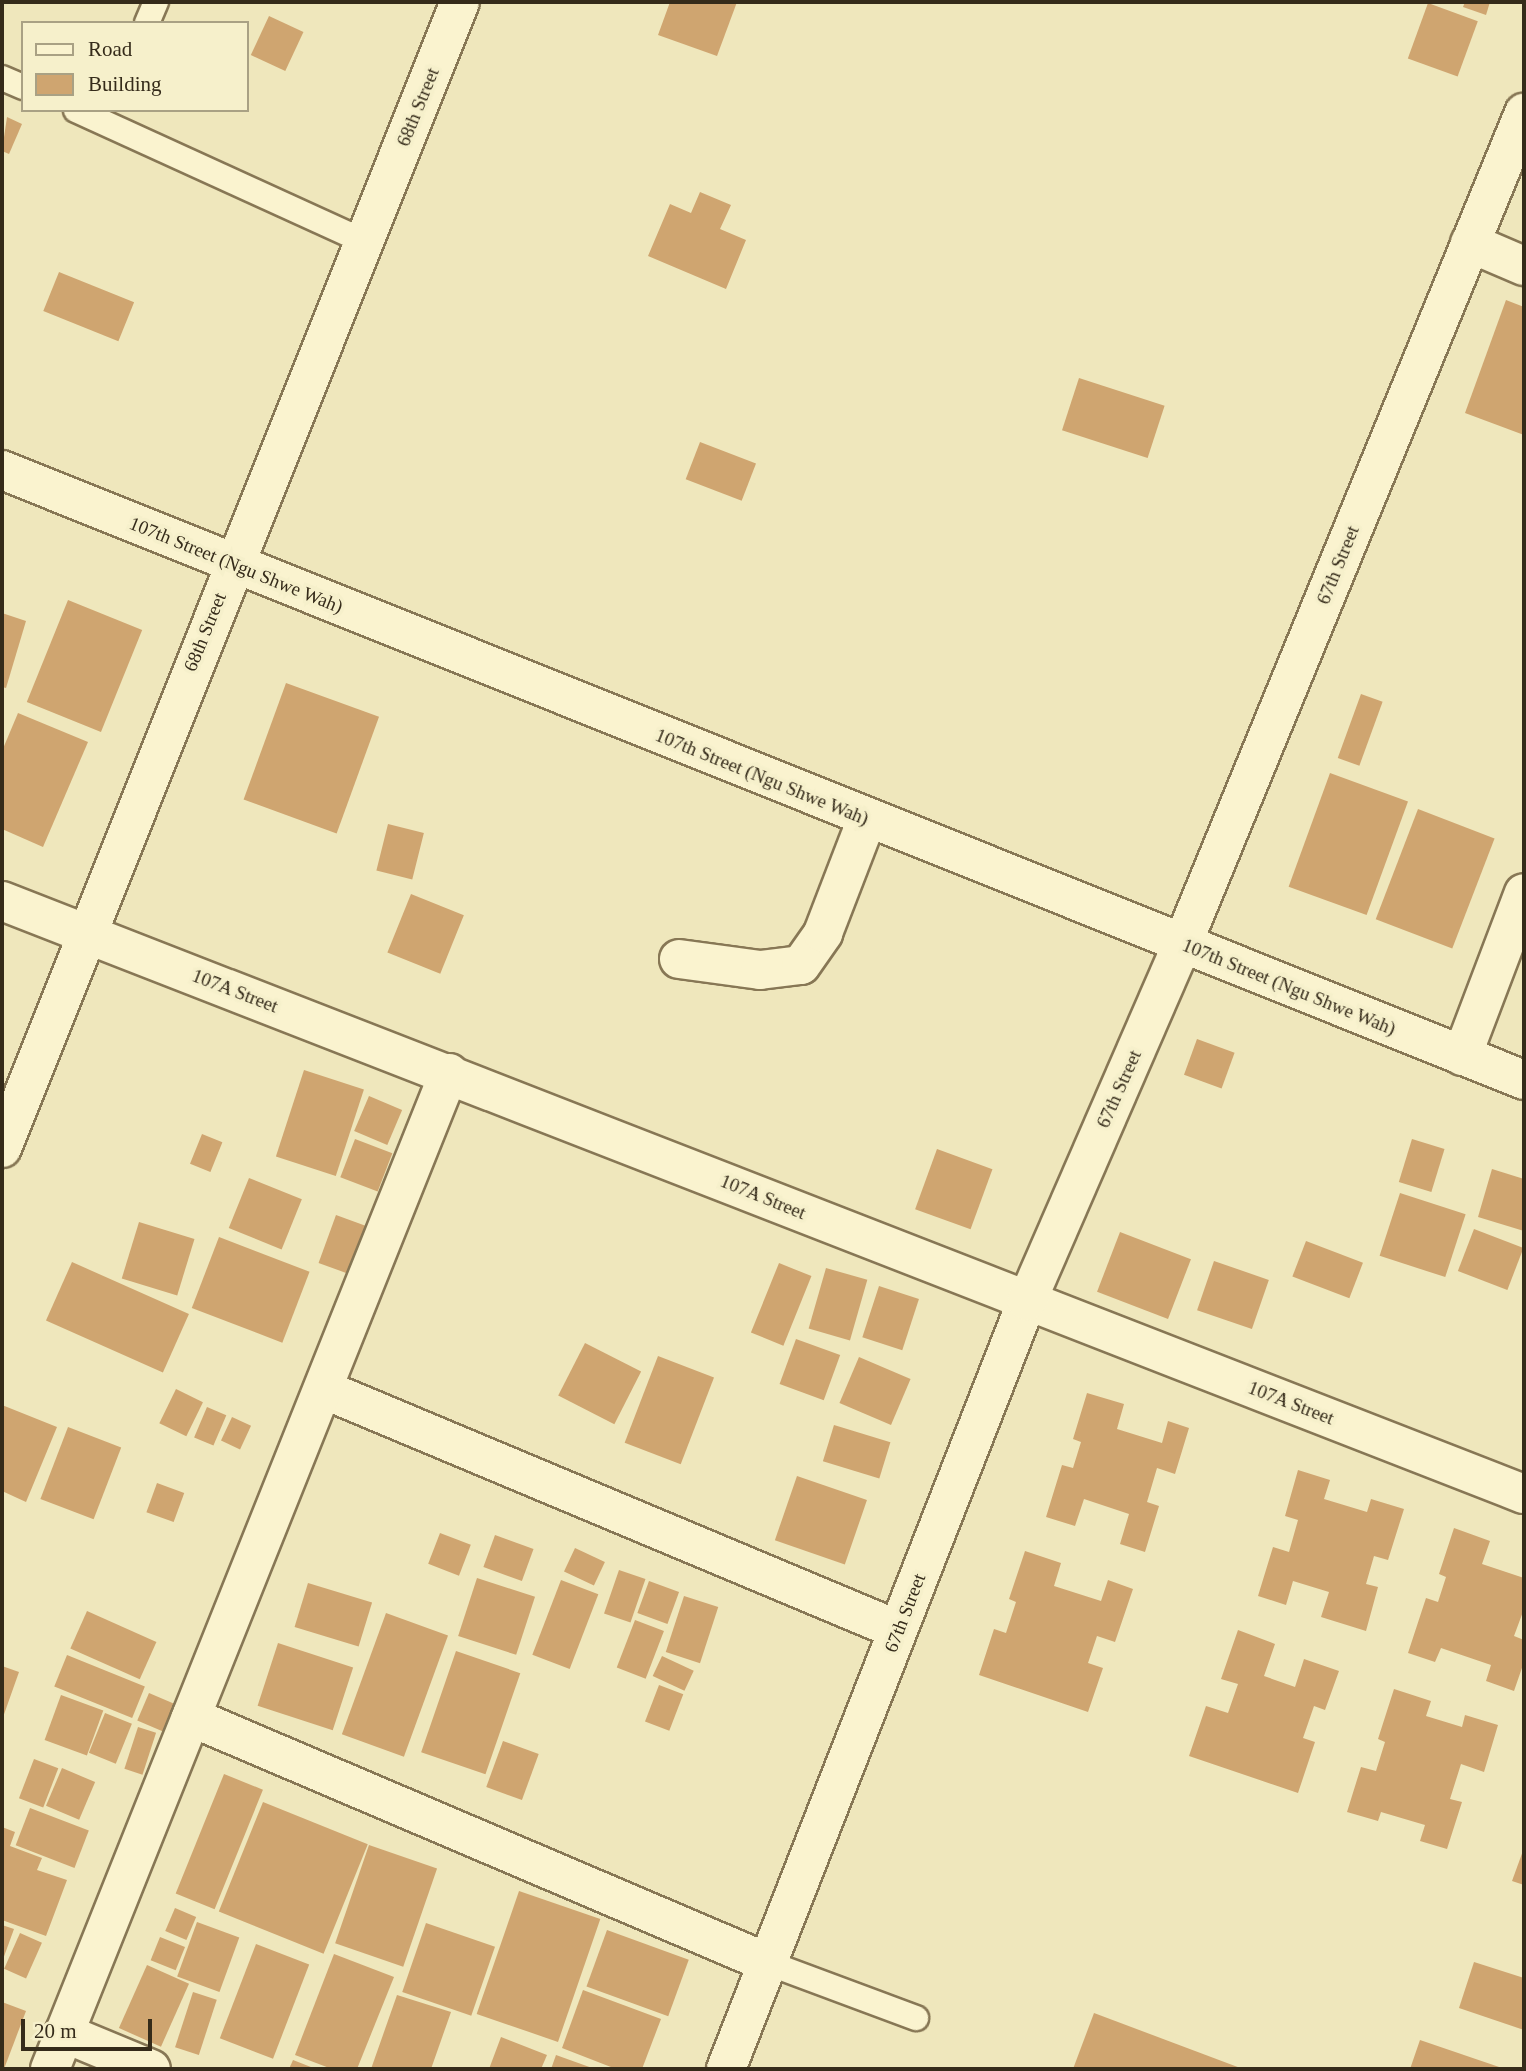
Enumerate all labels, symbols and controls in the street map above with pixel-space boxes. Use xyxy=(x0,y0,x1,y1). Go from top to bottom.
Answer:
legend xyxy=(21,21,248,112)
text: Road xyxy=(88,37,132,61)
street label: 68th Street xyxy=(392,64,444,150)
text: Building xyxy=(88,72,162,96)
street label: 107th Street (Ngu Shwe Wah) xyxy=(126,512,346,618)
street label: 67th Street xyxy=(1312,522,1364,608)
street label: 68th Street xyxy=(179,589,231,675)
street label: 107th Street (Ngu Shwe Wah) xyxy=(652,724,872,830)
street label: 107th Street (Ngu Shwe Wah) xyxy=(1179,934,1399,1040)
street label: 107A Street xyxy=(188,964,282,1018)
street label: 67th Street xyxy=(1092,1047,1146,1131)
street label: 107A Street xyxy=(716,1169,810,1225)
street label: 107A Street xyxy=(1244,1376,1338,1430)
street label: 67th Street xyxy=(880,1570,930,1656)
scale bar xyxy=(24,2004,156,2048)
text: 20 m xyxy=(34,2019,77,2043)

